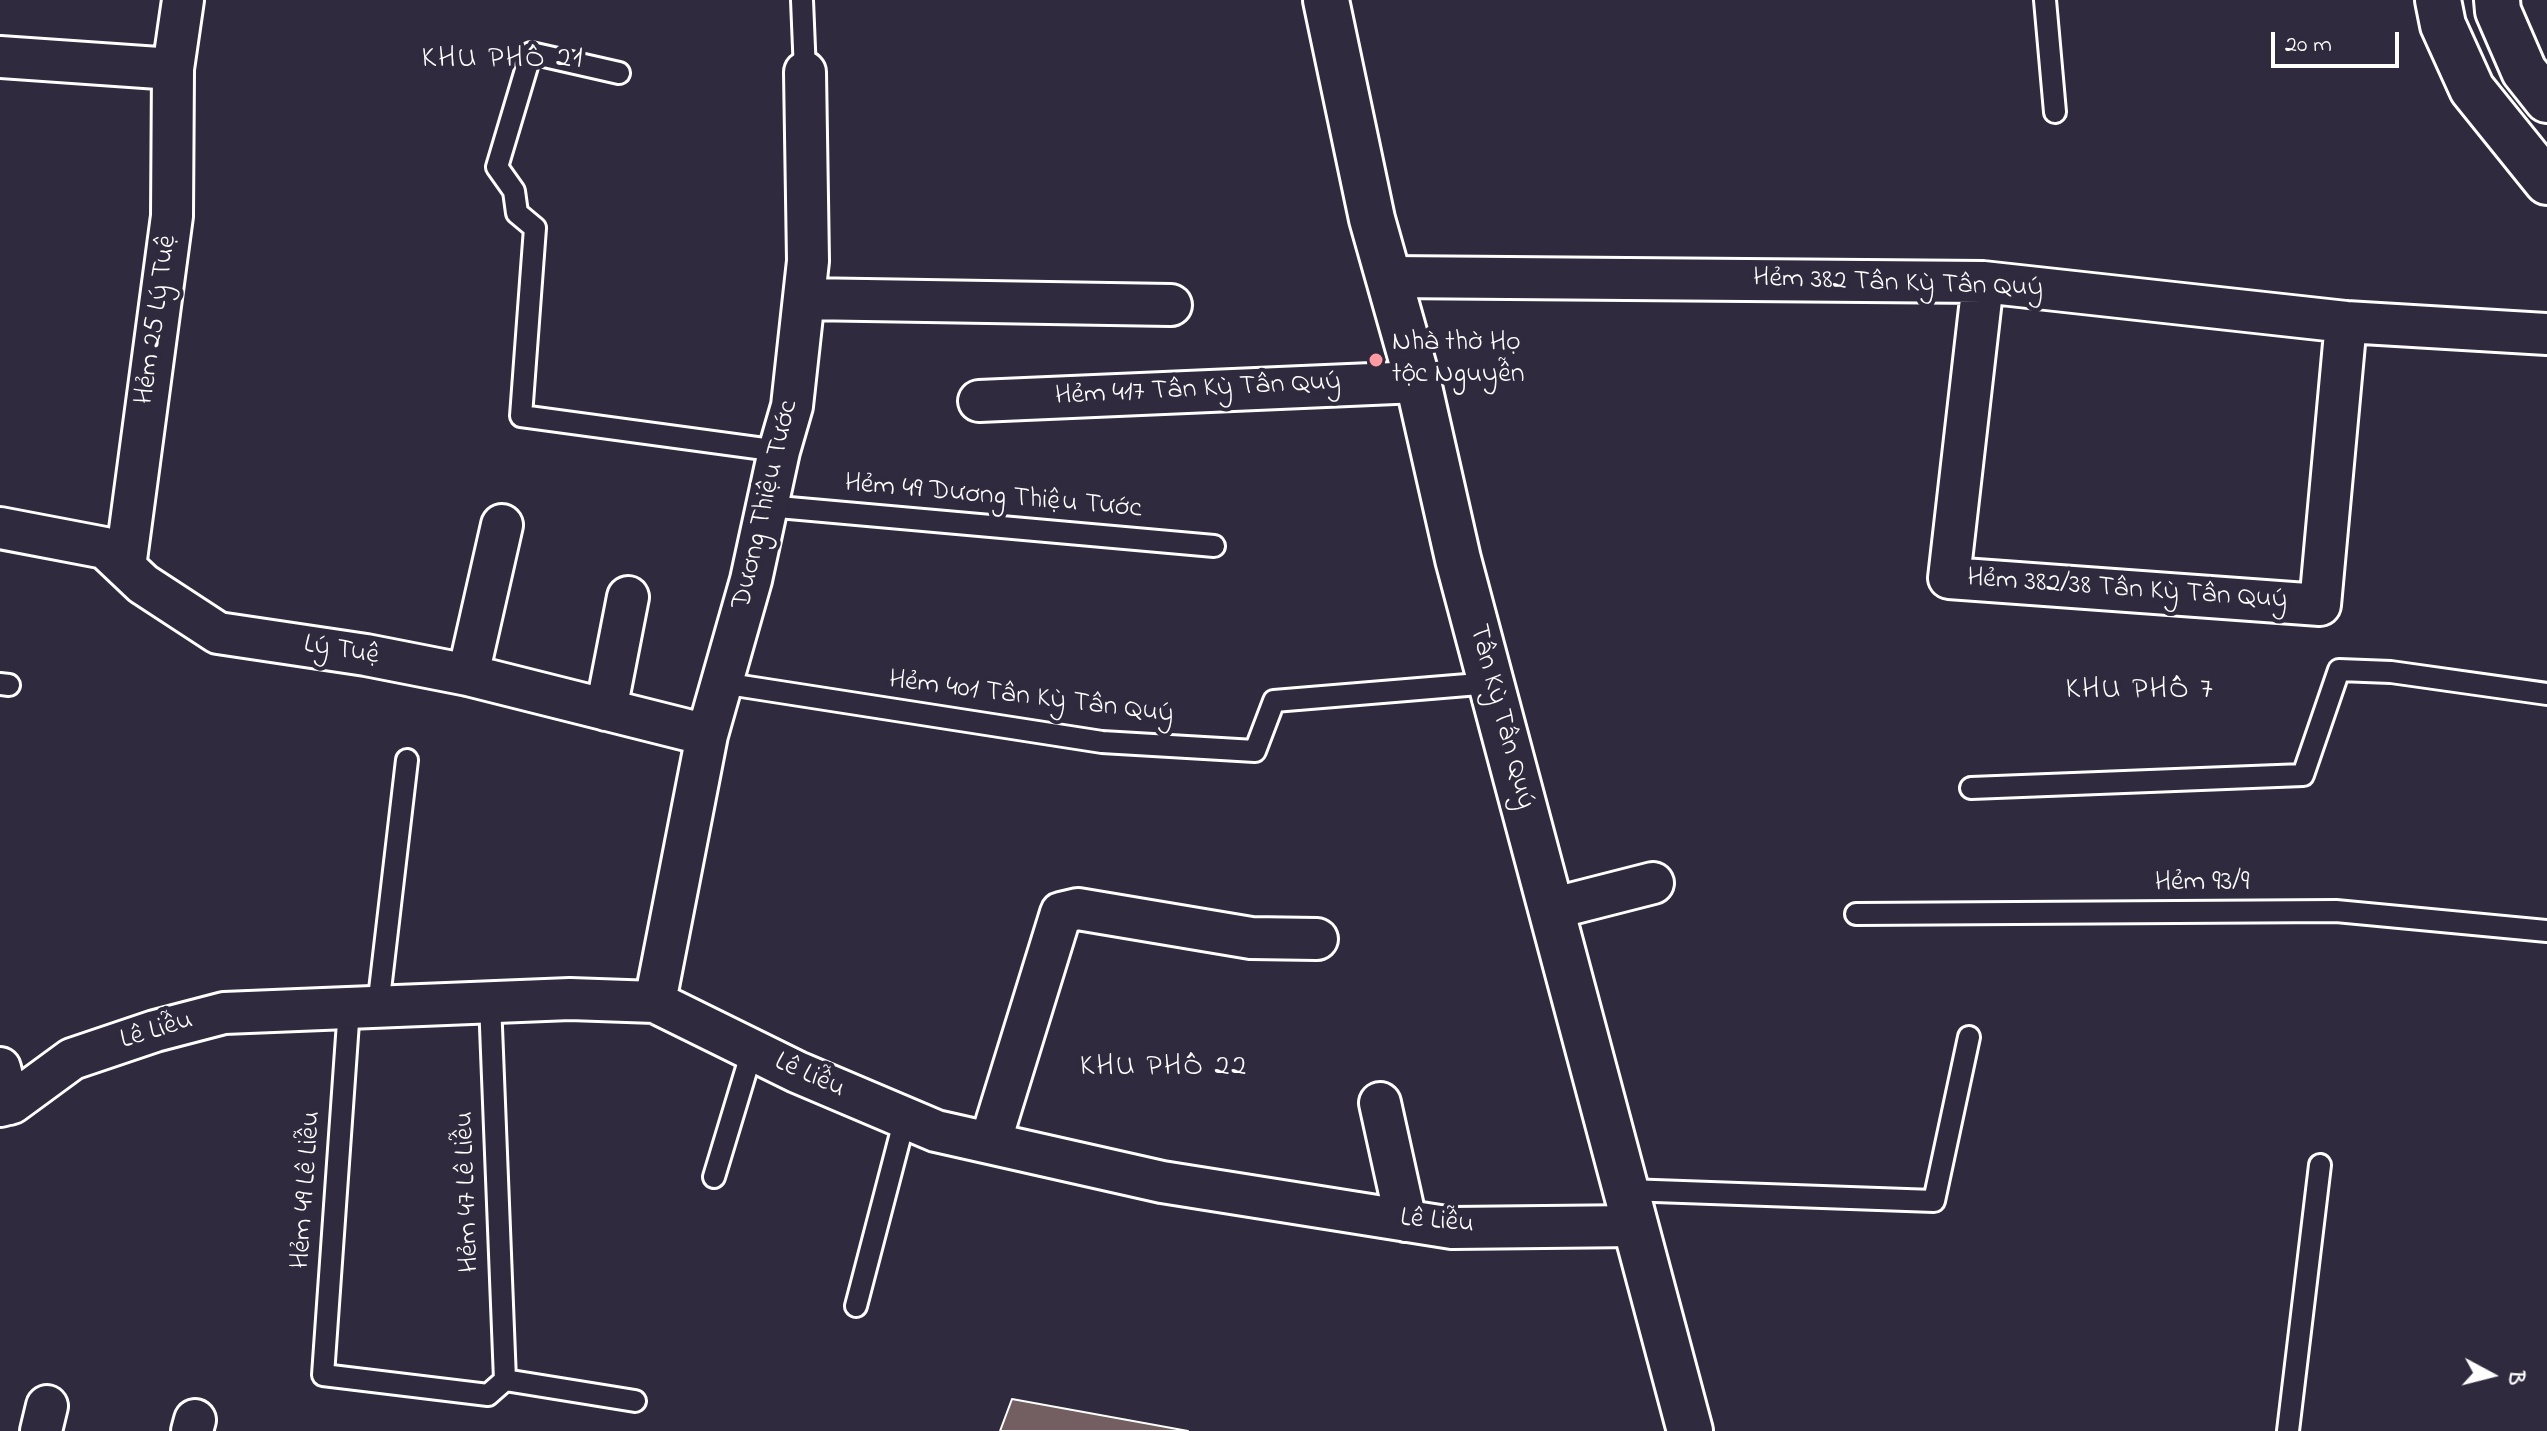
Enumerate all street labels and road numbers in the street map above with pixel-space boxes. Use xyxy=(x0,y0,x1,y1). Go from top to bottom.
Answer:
street label: Hẻm 25 Lý Tuệ xyxy=(129,231,187,407)
street label: Hẻm 382 Tân Kỳ Tân Quý xyxy=(1752,263,2044,307)
street label: Hẻm 417 Tân Kỳ Tân Quý xyxy=(1054,367,1342,415)
street label: Dương Thiệu Tước xyxy=(727,397,807,613)
street label: Hẻm 49 Dương Thiệu Tước xyxy=(843,468,1143,528)
street label: Hẻm 382/38 Tân Kỳ Tân Quý xyxy=(1966,563,2288,619)
street label: Tân Kỳ Tân Quý xyxy=(1459,621,1541,813)
street label: Lý Tuệ xyxy=(301,629,383,675)
street label: Hẻm 401 Tân Kỳ Tân Quý xyxy=(887,665,1175,733)
street label: Hẻm 93/9 xyxy=(2155,867,2249,901)
street label: Lê Liễu xyxy=(117,1005,197,1059)
street label: Lê Liễu xyxy=(768,1047,850,1107)
street label: Hẻm 49 Lê Liễu xyxy=(286,1110,330,1270)
street label: Hẻm 47 Lê Liễu xyxy=(449,1111,489,1273)
street label: Lê Liễu xyxy=(1399,1203,1475,1243)

